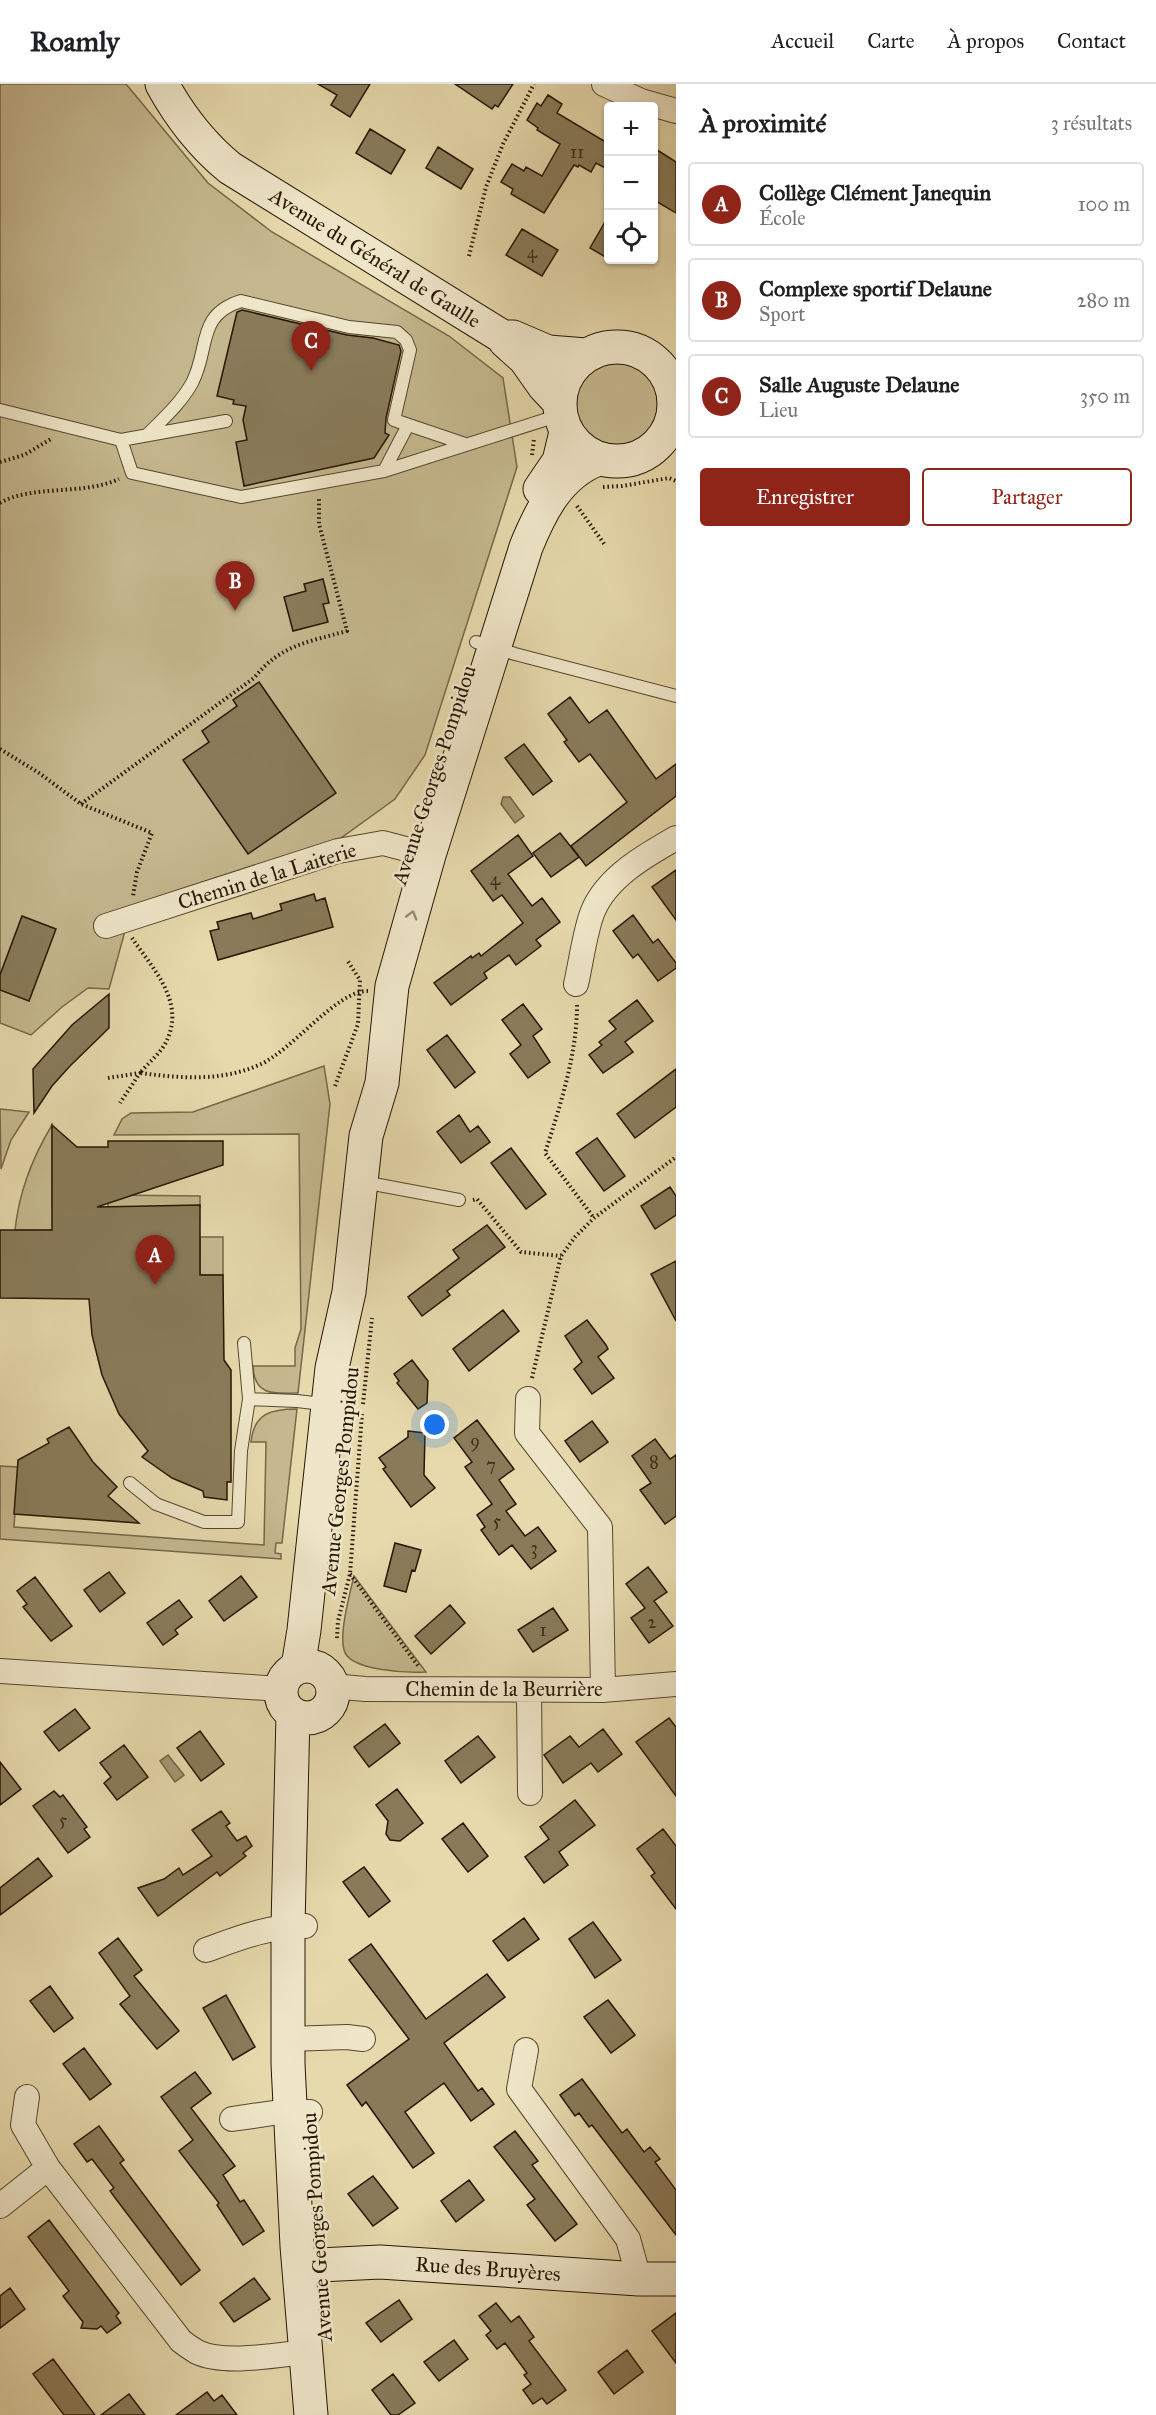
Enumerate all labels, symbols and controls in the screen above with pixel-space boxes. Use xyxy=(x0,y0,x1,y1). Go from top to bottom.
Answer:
text: Roamly xyxy=(30,24,119,59)
text: Accueil xyxy=(771,28,834,54)
text: Carte xyxy=(867,28,915,54)
text: À propos xyxy=(948,28,1024,54)
text: Contact xyxy=(1057,28,1126,54)
map controls xyxy=(604,102,658,264)
button: + xyxy=(604,102,658,156)
text: À proximité xyxy=(700,107,826,139)
text: 3 résultats xyxy=(1051,111,1132,135)
house number: 11 xyxy=(570,141,584,163)
button: − xyxy=(604,156,658,210)
text: Collège Clément Janequin xyxy=(759,179,991,206)
street label: Avenue du Général de Gaulle xyxy=(264,182,486,334)
text: A xyxy=(715,192,728,216)
text: 100 m xyxy=(1078,192,1130,216)
text: École xyxy=(759,206,806,230)
button: locate xyxy=(604,210,658,264)
house number: 4 xyxy=(527,241,538,263)
text: Complexe sportif Delaune xyxy=(759,275,992,302)
text: B xyxy=(715,288,728,312)
text: 280 m xyxy=(1077,288,1130,312)
text: Sport xyxy=(759,302,805,326)
pin: C xyxy=(292,322,330,371)
text: Salle Auguste Delaune xyxy=(759,371,959,398)
text: C xyxy=(715,384,728,408)
text: 350 m xyxy=(1080,384,1130,408)
text: Lieu xyxy=(759,398,798,422)
button: Enregistrer xyxy=(700,468,910,526)
button: Partager xyxy=(922,468,1132,526)
pin: B xyxy=(216,562,254,611)
street label: Avenue Georges Pompidou xyxy=(386,662,482,889)
street label: Chemin de la Laiterie xyxy=(175,836,360,916)
house number: 4 xyxy=(490,868,501,890)
one-way arrow xyxy=(405,910,417,921)
pin: A xyxy=(136,1236,174,1285)
street label: Avenue Georges Pompidou xyxy=(315,1366,365,1597)
your location xyxy=(420,1410,449,1439)
house number: 9 xyxy=(470,1430,480,1452)
house number: 8 xyxy=(649,1451,659,1473)
house number: 7 xyxy=(486,1454,496,1476)
house number: 5 xyxy=(493,1510,502,1532)
house number: 3 xyxy=(530,1537,538,1559)
house number: 2 xyxy=(648,1611,657,1633)
house number: 1 xyxy=(539,1619,547,1641)
street label: Chemin de la Beurrière xyxy=(405,1676,603,1702)
house number: 5 xyxy=(59,1809,68,1831)
street label: Avenue Georges Pompidou xyxy=(296,2112,338,2343)
street label: Rue des Bruyères xyxy=(414,2251,562,2287)

